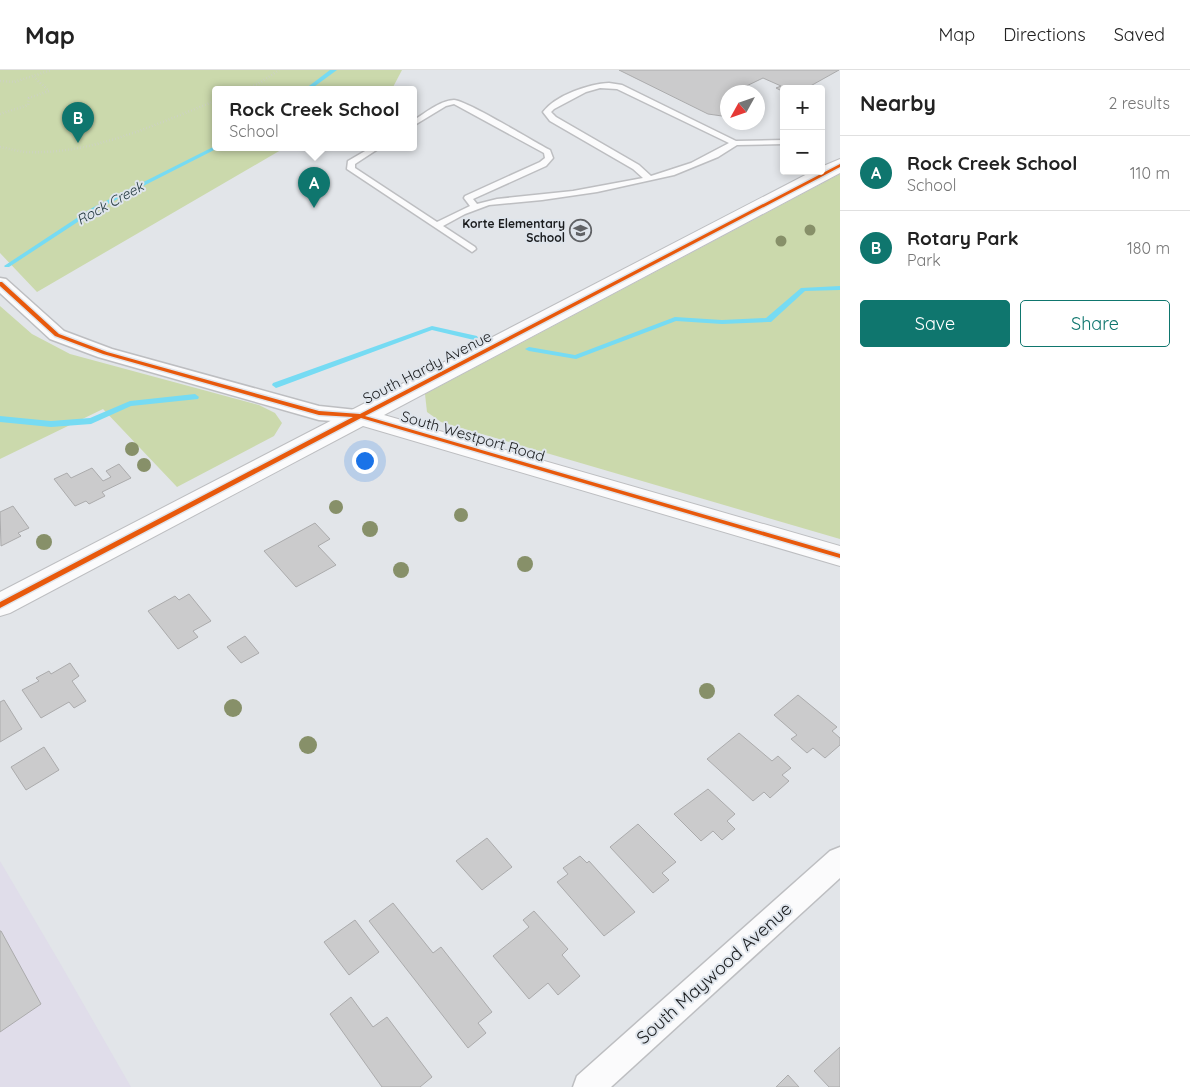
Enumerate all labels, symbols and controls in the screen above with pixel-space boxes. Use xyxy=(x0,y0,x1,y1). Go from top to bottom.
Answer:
text: Map xyxy=(25,20,75,50)
text: Map xyxy=(938,23,975,46)
text: Directions xyxy=(1003,23,1086,46)
text: Saved xyxy=(1114,23,1165,46)
north arrow xyxy=(720,85,765,130)
map controls xyxy=(780,85,825,175)
button: + xyxy=(780,85,825,130)
popup xyxy=(212,86,417,151)
text: Nearby xyxy=(860,90,936,116)
text: 2 results xyxy=(1108,93,1170,113)
text: Rock Creek School xyxy=(229,97,400,121)
pin: B xyxy=(62,102,94,143)
text: School xyxy=(229,121,279,141)
button: − xyxy=(780,130,825,175)
text: Rock Creek School xyxy=(907,151,1077,175)
text: A xyxy=(871,163,881,183)
text: 110 m xyxy=(1130,163,1170,183)
pin: A xyxy=(298,167,330,208)
text: School xyxy=(907,175,956,195)
water label: Rock Creek xyxy=(73,176,148,229)
place label: Korte Elementary School xyxy=(462,216,565,245)
school or university icon: Korte Elementary School xyxy=(569,218,593,242)
text: Rotary Park xyxy=(907,226,1019,250)
text: B xyxy=(871,238,881,258)
text: 180 m xyxy=(1127,238,1170,258)
text: Park xyxy=(907,250,941,270)
button: Save xyxy=(860,300,1010,347)
button: Share xyxy=(1020,300,1170,347)
street label: South Hardy Avenue xyxy=(359,326,495,408)
street label: South Westport Road xyxy=(399,406,547,466)
your location xyxy=(352,448,378,474)
street label: South Maywood Avenue xyxy=(632,897,796,1049)

